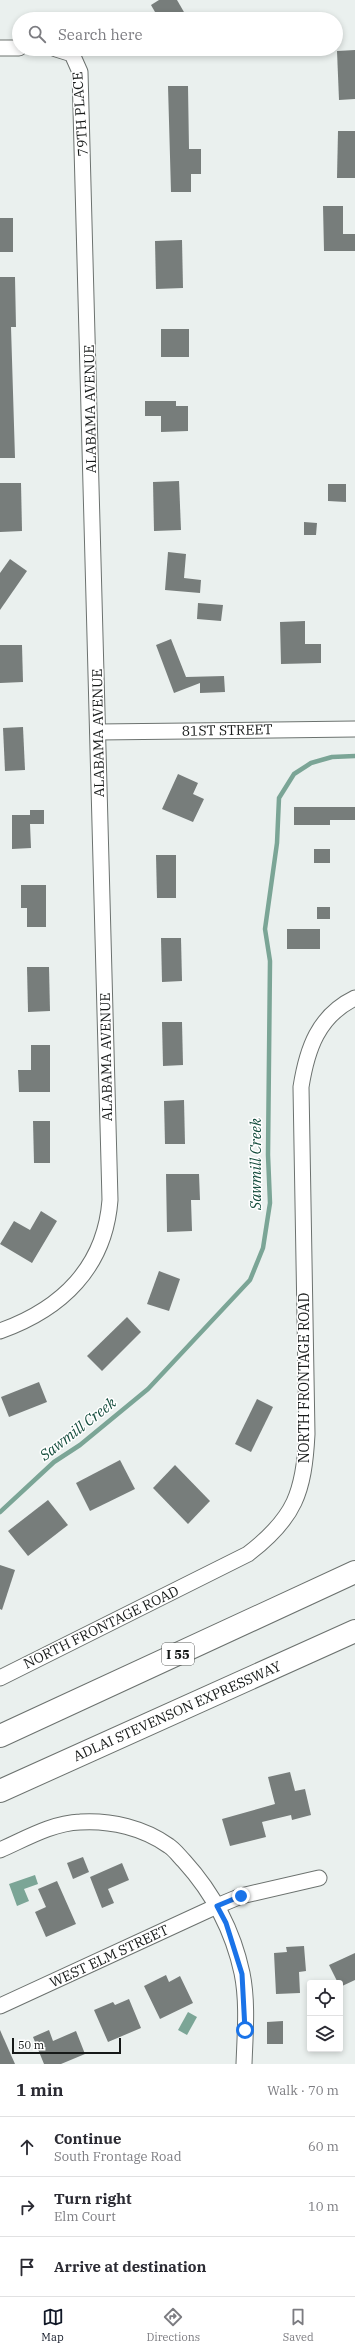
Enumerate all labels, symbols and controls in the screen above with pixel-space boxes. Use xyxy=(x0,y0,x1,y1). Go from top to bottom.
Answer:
search box xyxy=(12,12,343,56)
icon: search xyxy=(26,23,48,45)
text: Search here xyxy=(58,25,143,44)
street label: 79TH PLACE xyxy=(68,71,92,157)
street label: ALABAMA AVENUE xyxy=(80,344,100,474)
street label: ALABAMA AVENUE xyxy=(88,668,108,798)
street label: 81ST STREET xyxy=(181,720,273,740)
street label: ALABAMA AVENUE xyxy=(96,992,116,1122)
water label: Sawmill Creek xyxy=(246,1118,265,1211)
street label: NORTH FRONTAGE ROAD xyxy=(295,1293,313,1463)
water label: Sawmill Creek xyxy=(35,1393,120,1465)
street label: NORTH FRONTAGE ROAD xyxy=(20,1581,182,1673)
road number: I 55 xyxy=(162,1643,194,1665)
street label: ADLAI STEVENSON EXPRESSWAY xyxy=(70,1657,284,1765)
route end xyxy=(232,1887,250,1905)
street label: WEST ELM STREET xyxy=(47,1921,171,1991)
map controls xyxy=(307,1980,343,2052)
button: locate xyxy=(307,1980,343,2016)
button: layers xyxy=(307,2016,343,2052)
route start xyxy=(236,2021,254,2039)
scale bar xyxy=(12,2036,121,2055)
text: 50 m xyxy=(18,2038,44,2052)
text: 1 min xyxy=(16,2079,64,2101)
text: Walk · 70 m xyxy=(267,2082,339,2099)
text: Continue xyxy=(54,2129,121,2148)
icon: ahead xyxy=(16,2136,38,2158)
text: 60 m xyxy=(308,2138,339,2155)
text: South Frontage Road xyxy=(54,2148,182,2165)
text: Turn right xyxy=(54,2189,132,2208)
icon: right xyxy=(16,2196,38,2218)
text: 10 m xyxy=(308,2198,339,2215)
text: Elm Court xyxy=(54,2208,116,2225)
icon: arrive xyxy=(16,2256,38,2278)
text: Arrive at destination xyxy=(54,2257,206,2276)
tab: Map xyxy=(41,2306,64,2344)
tab: Directions xyxy=(146,2306,200,2344)
tab: Saved xyxy=(283,2306,314,2344)

